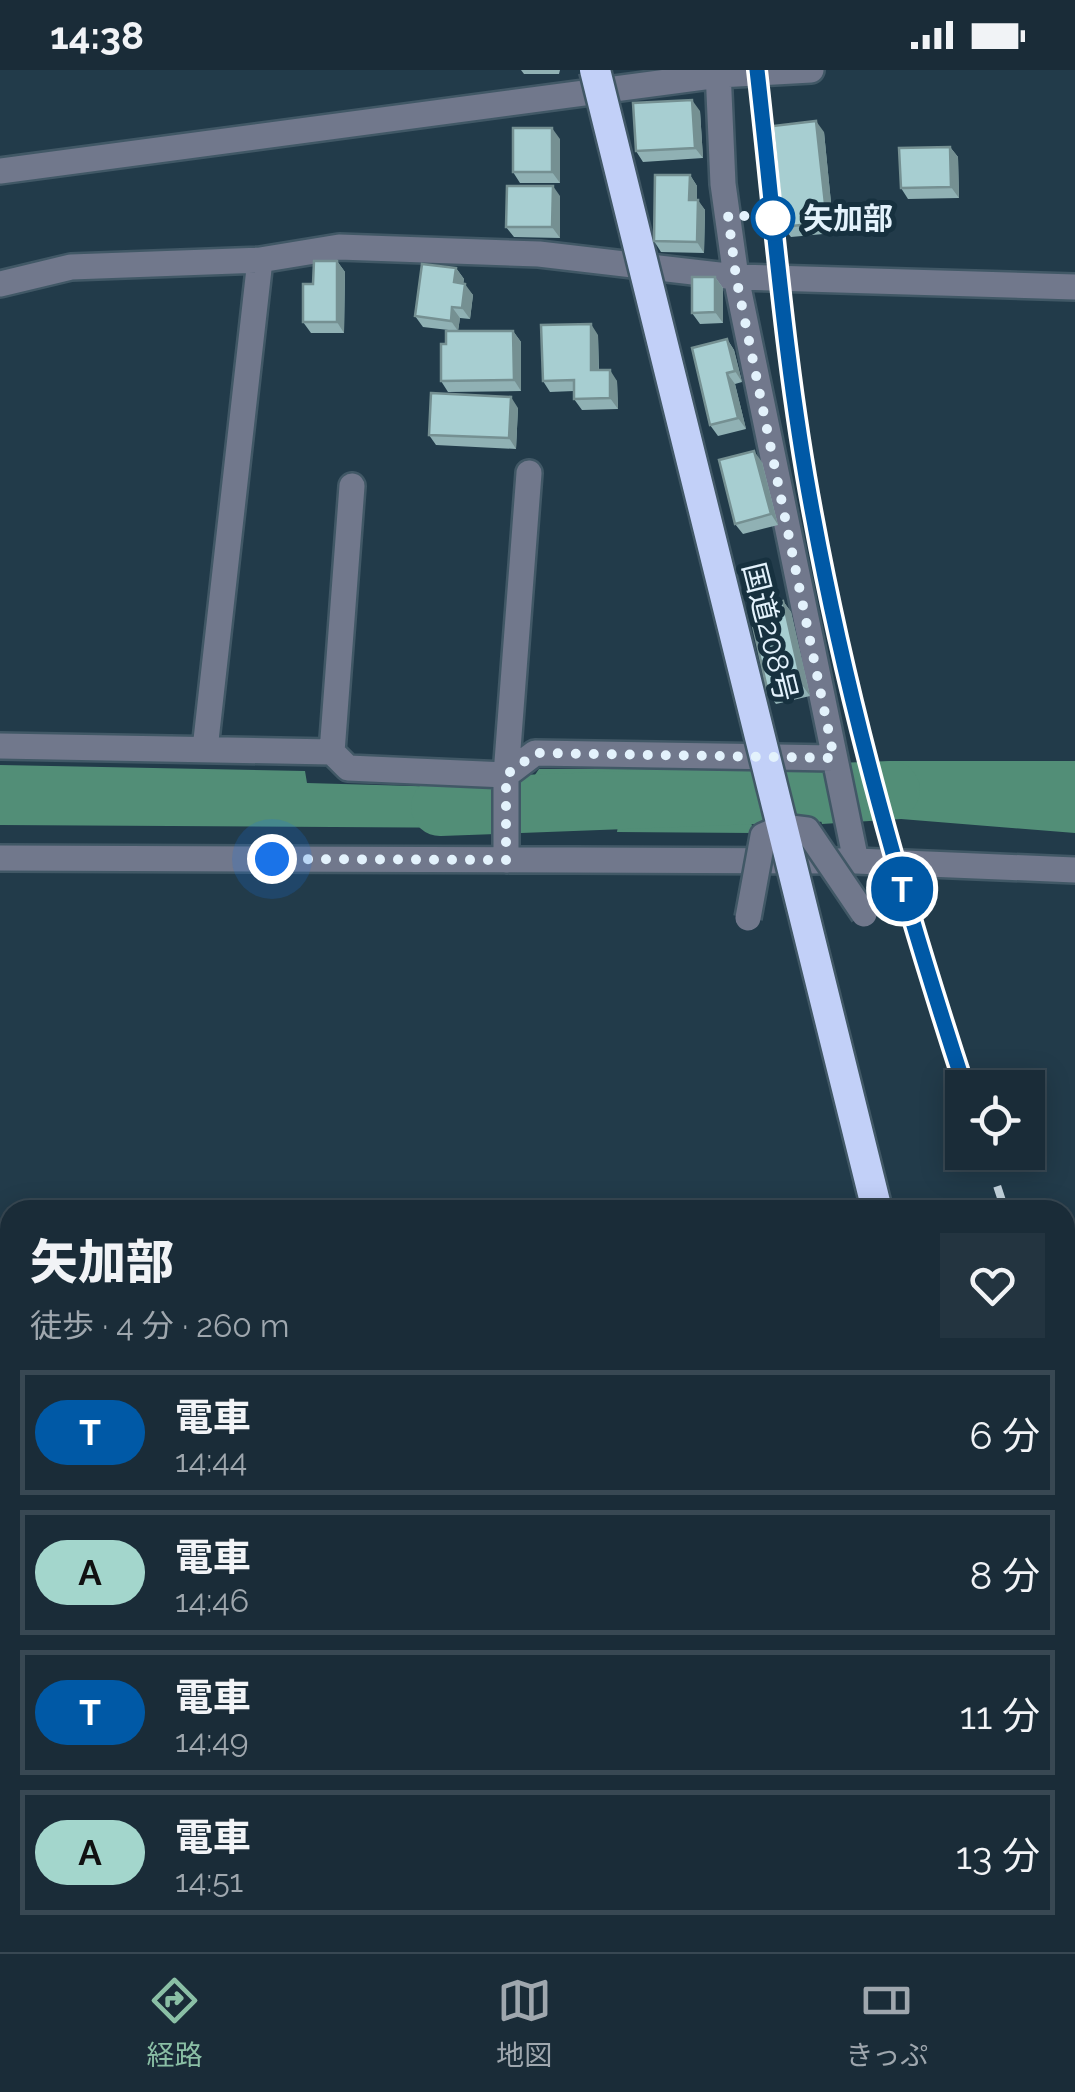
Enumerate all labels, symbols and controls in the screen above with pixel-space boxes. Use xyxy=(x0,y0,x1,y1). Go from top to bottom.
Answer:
text: 14:38 xyxy=(50,13,144,58)
marker: 矢加部 xyxy=(752,197,794,239)
place label: 矢加部 xyxy=(803,201,893,236)
street label: 国道208号 xyxy=(736,559,804,705)
your location xyxy=(247,834,297,884)
line badge: T xyxy=(870,856,934,922)
text: T xyxy=(891,869,913,910)
map controls xyxy=(945,1070,1045,1170)
button: locate xyxy=(945,1070,1045,1170)
button: heart xyxy=(940,1233,1045,1338)
text: 矢加部 xyxy=(30,1234,174,1290)
text: 徒歩 · 4 分 · 260 m xyxy=(30,1307,290,1344)
text: 電車 xyxy=(175,1395,251,1440)
text: T xyxy=(79,1412,101,1453)
text: 6 分 xyxy=(969,1413,1040,1458)
text: 14:44 xyxy=(175,1442,247,1479)
text: 電車 xyxy=(175,1535,251,1580)
text: A xyxy=(78,1552,102,1593)
text: 8 分 xyxy=(970,1553,1040,1598)
text: 14:46 xyxy=(175,1582,249,1619)
text: 電車 xyxy=(175,1675,251,1720)
text: T xyxy=(79,1692,101,1733)
text: 11 分 xyxy=(960,1693,1040,1738)
text: 14:49 xyxy=(175,1722,248,1759)
text: 電車 xyxy=(175,1815,251,1860)
text: A xyxy=(78,1832,102,1873)
text: 13 分 xyxy=(956,1833,1040,1878)
text: 14:51 xyxy=(175,1862,243,1899)
tab: 経路 xyxy=(147,1973,203,2073)
tab: 地図 xyxy=(496,1973,552,2073)
tab: きっぷ xyxy=(845,1973,928,2073)

